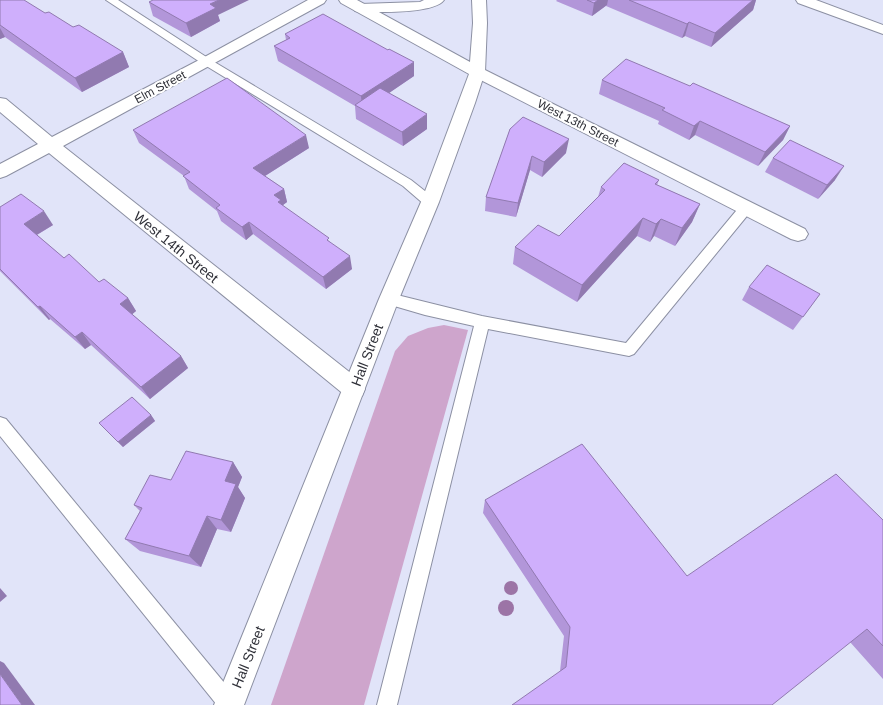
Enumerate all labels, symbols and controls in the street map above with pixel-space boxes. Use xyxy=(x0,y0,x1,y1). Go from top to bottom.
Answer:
street label: Elm Street xyxy=(132,67,189,106)
street label: West 13th Street xyxy=(535,97,621,150)
street label: West 14th Street xyxy=(131,208,222,286)
street label: Hall Street xyxy=(348,322,386,388)
street label: Hall Street xyxy=(228,624,268,690)

